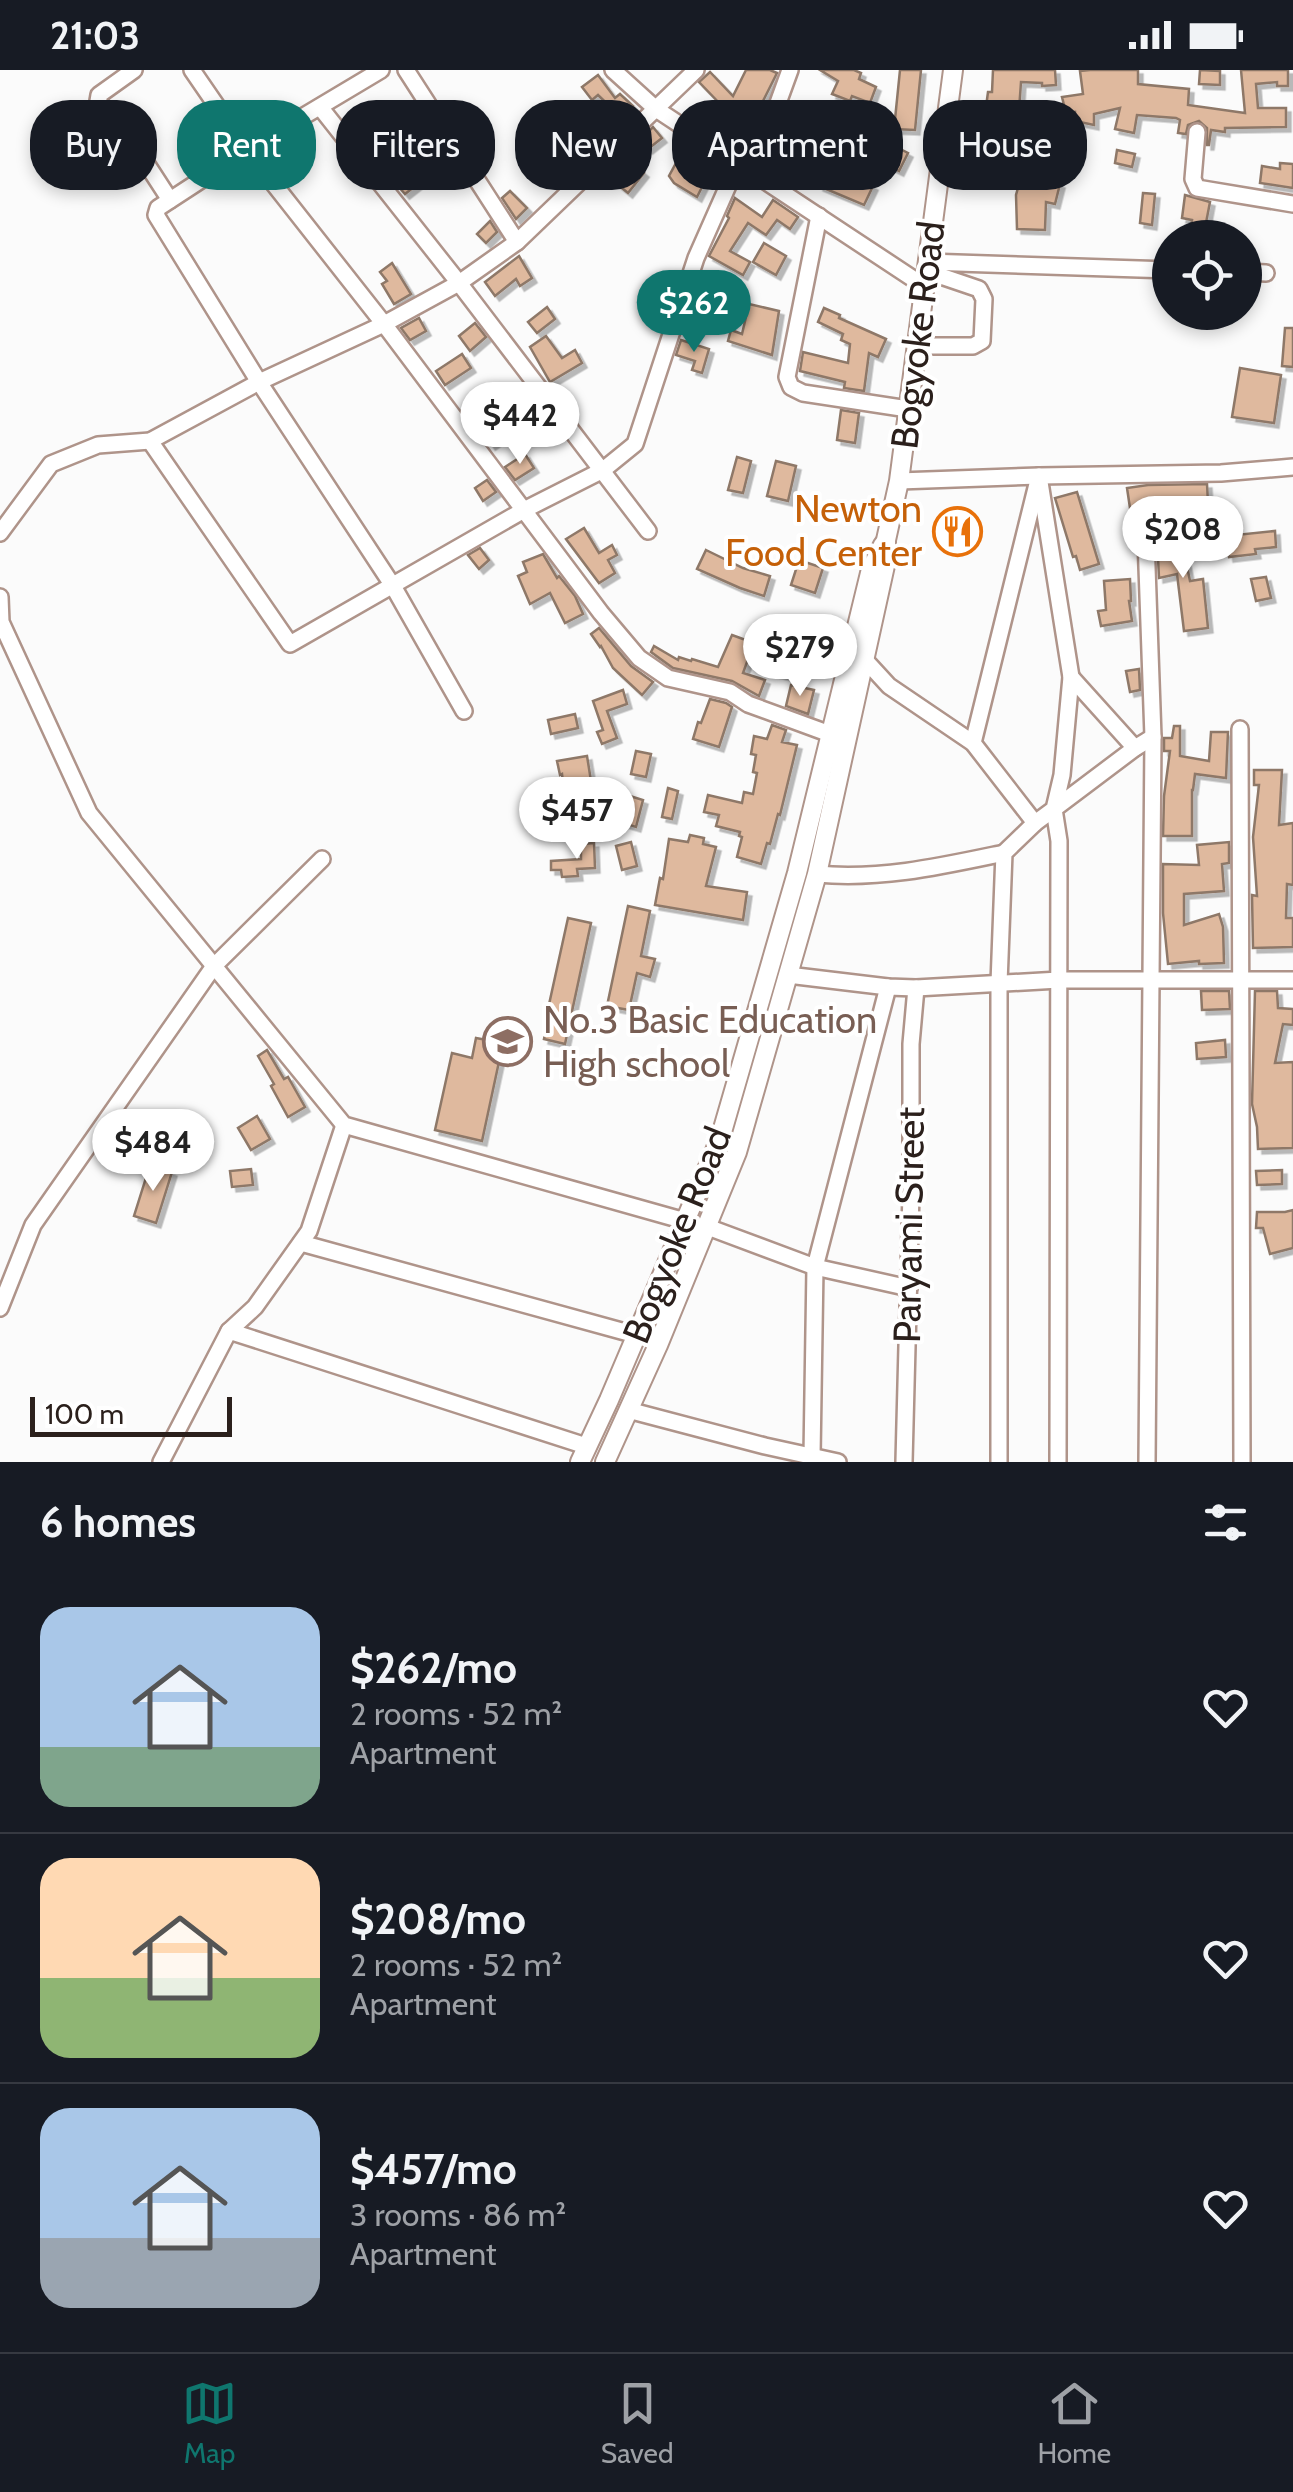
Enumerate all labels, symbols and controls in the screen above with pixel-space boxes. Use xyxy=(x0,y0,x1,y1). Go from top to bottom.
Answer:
text: 21:03 xyxy=(50,12,140,59)
chip: Buy xyxy=(30,100,157,190)
chip: Rent xyxy=(177,100,316,190)
chip: Filters xyxy=(336,100,495,190)
chip: New xyxy=(515,100,652,190)
chip: Apartment xyxy=(672,100,903,190)
chip: House xyxy=(923,100,1087,190)
street label: Bogyoke Road xyxy=(880,219,955,451)
map controls xyxy=(1152,220,1262,330)
button: locate xyxy=(1152,220,1262,330)
pin: $262 xyxy=(635,270,753,355)
text: $262 xyxy=(659,283,729,322)
pin: $442 xyxy=(461,382,579,467)
text: $442 xyxy=(482,395,558,434)
place label: Newton Food Center xyxy=(725,485,922,576)
pin: $208 xyxy=(1124,496,1242,581)
restaurant icon: Newton Food Center xyxy=(931,505,983,557)
text: $208 xyxy=(1144,509,1222,548)
pin: $279 xyxy=(741,614,859,699)
text: $279 xyxy=(765,627,835,666)
pin: $457 xyxy=(518,777,636,862)
text: $457 xyxy=(541,790,613,829)
place label: No.3 Basic Education High school xyxy=(543,996,877,1087)
school or university icon: No.3 Basic Education High school xyxy=(482,1016,534,1068)
street label: Paryami Street xyxy=(883,1106,934,1344)
pin: $484 xyxy=(94,1109,212,1194)
street label: Bogyoke Road xyxy=(612,1120,741,1350)
text: $484 xyxy=(114,1122,192,1161)
scale bar xyxy=(30,1392,232,1436)
text: 100 m xyxy=(45,1397,124,1431)
icon: filters xyxy=(1198,1495,1253,1550)
text: 6 homes xyxy=(40,1496,196,1548)
text: $262/mo xyxy=(350,1642,517,1694)
icon: home xyxy=(120,1647,240,1767)
icon: heart xyxy=(1198,1680,1253,1735)
text: 2 rooms · 52 m² xyxy=(350,1694,562,1733)
text: Apartment xyxy=(350,1733,497,1772)
text: $208/mo xyxy=(350,1893,526,1945)
icon: home xyxy=(120,1898,240,2018)
icon: heart xyxy=(1198,1931,1253,1986)
text: 2 rooms · 52 m² xyxy=(350,1945,562,1984)
text: Apartment xyxy=(350,1984,497,2023)
text: $457/mo xyxy=(350,2143,517,2195)
icon: home xyxy=(120,2148,240,2268)
icon: heart xyxy=(1198,2181,1253,2236)
text: 3 rooms · 86 m² xyxy=(350,2195,566,2234)
text: Apartment xyxy=(350,2234,497,2273)
tab: Map xyxy=(182,2376,237,2470)
tab: Saved xyxy=(601,2376,674,2470)
tab: Home xyxy=(1037,2376,1111,2470)

